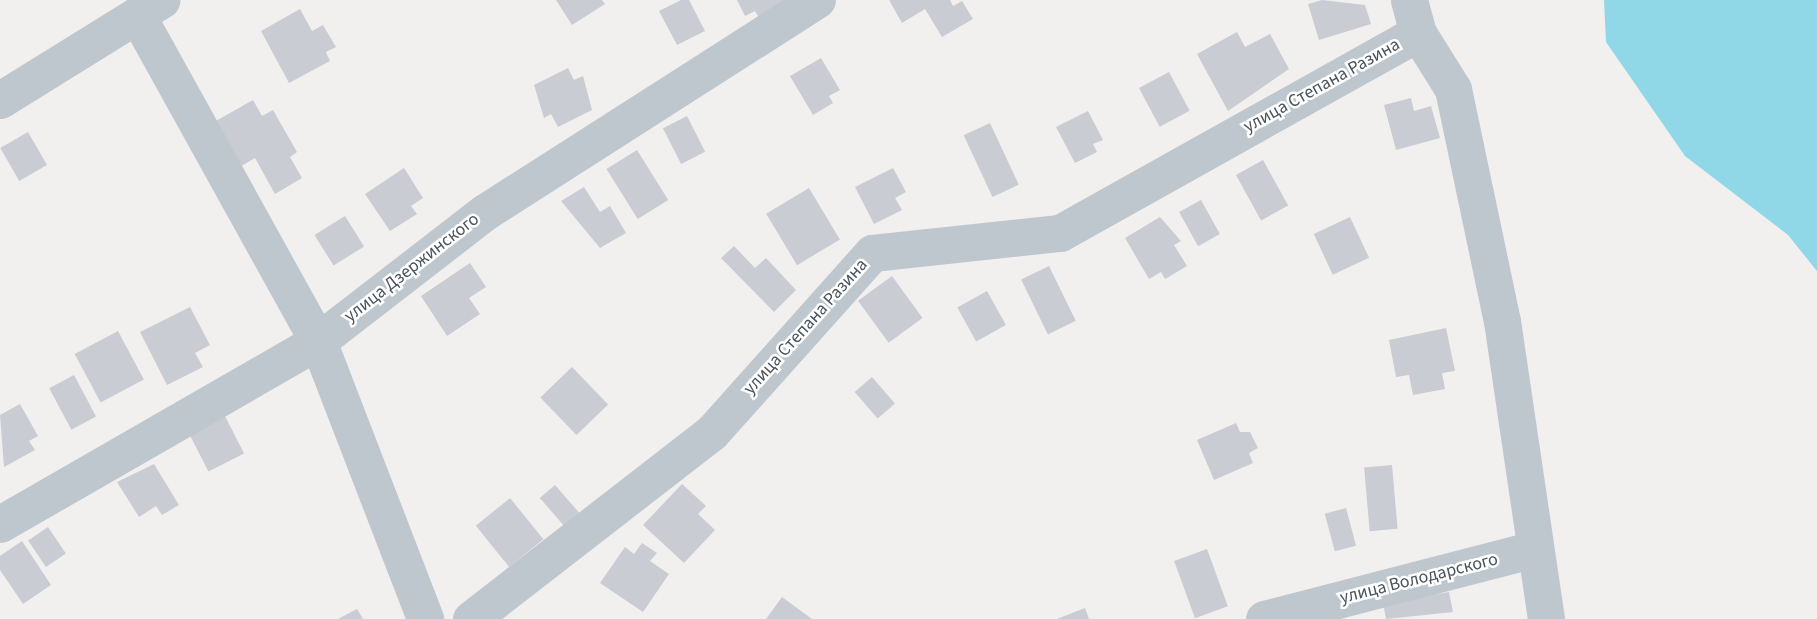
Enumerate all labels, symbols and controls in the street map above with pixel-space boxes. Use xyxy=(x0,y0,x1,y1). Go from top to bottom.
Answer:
street label: улица Степана Разина xyxy=(1240,34,1404,138)
street label: улица Дзержинского xyxy=(340,209,484,327)
street label: улица Степана Разина xyxy=(739,255,873,399)
street label: улица Володарского xyxy=(1338,549,1500,609)

